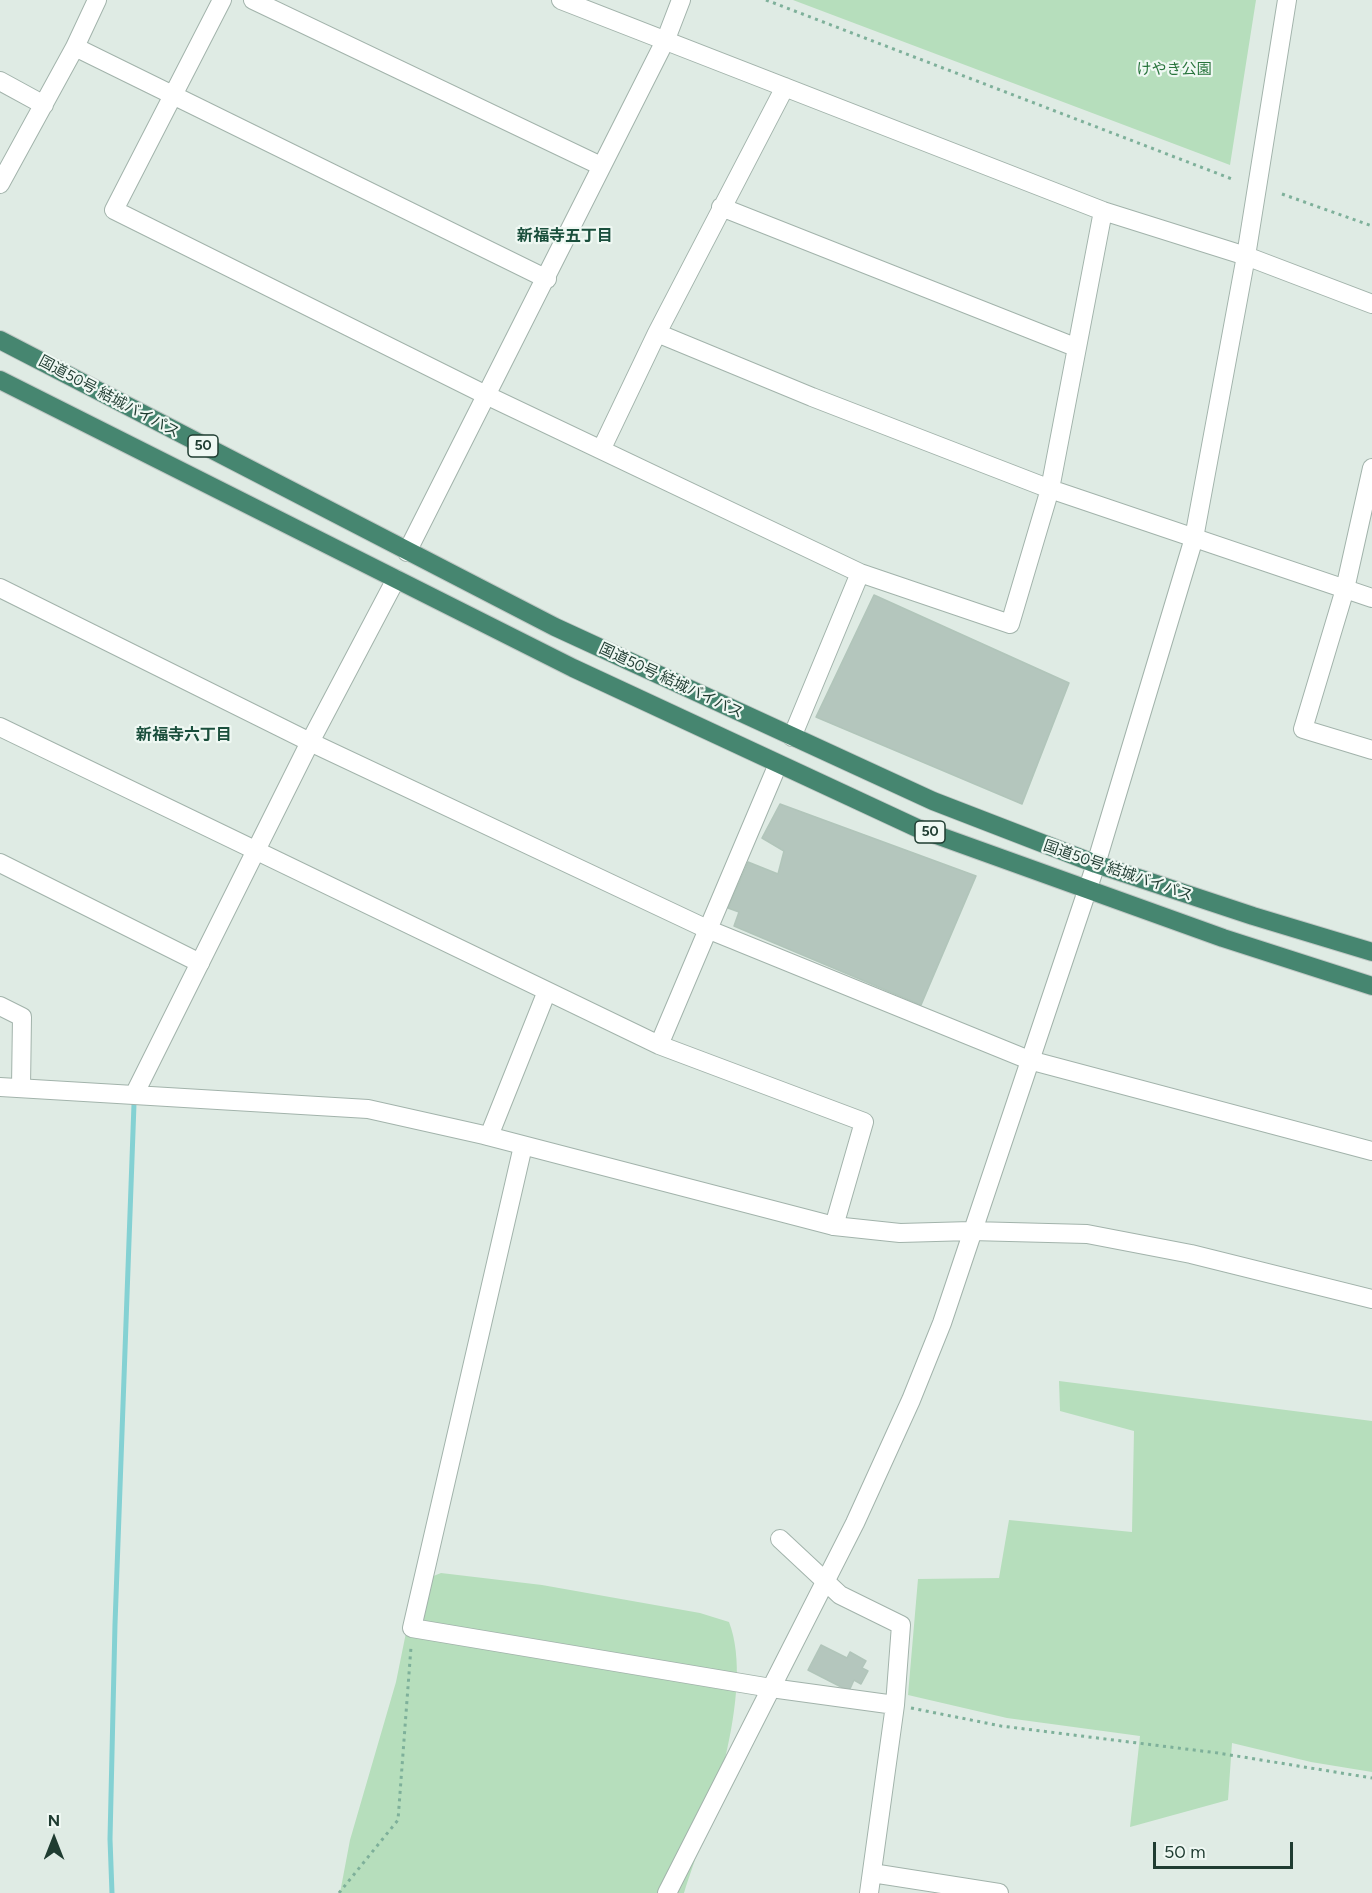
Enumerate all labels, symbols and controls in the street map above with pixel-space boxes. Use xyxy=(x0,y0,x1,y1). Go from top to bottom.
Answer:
park label: けやき公園 xyxy=(1137,61,1211,79)
district label: 新福寺五丁目 xyxy=(517,226,613,246)
street label: 国道50号 結城バイパス xyxy=(35,352,183,442)
road number: 50 xyxy=(188,435,218,457)
street label: 国道50号 結城バイパス xyxy=(596,640,746,722)
district label: 新福寺六丁目 xyxy=(136,725,232,745)
road number: 50 xyxy=(915,821,945,843)
street label: 国道50号 結城バイパス xyxy=(1041,837,1195,905)
north arrow xyxy=(24,1809,84,1869)
text: N xyxy=(48,1811,60,1830)
scale bar xyxy=(1156,1830,1296,1868)
text: 50 m xyxy=(1164,1841,1206,1863)

